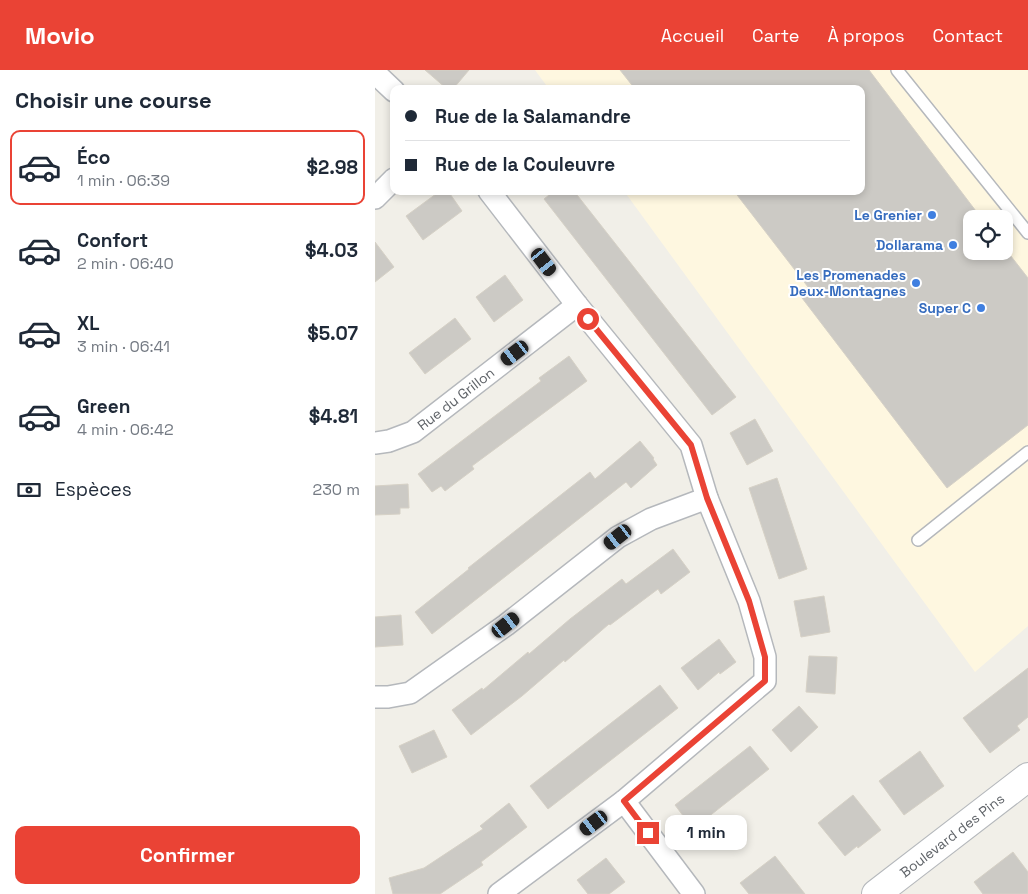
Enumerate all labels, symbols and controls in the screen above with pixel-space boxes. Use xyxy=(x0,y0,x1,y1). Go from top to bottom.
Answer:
text: Movio xyxy=(25,20,95,51)
text: Accueil xyxy=(661,24,724,47)
text: Carte xyxy=(752,24,799,47)
text: À propos xyxy=(827,24,905,47)
text: Contact xyxy=(933,24,1003,47)
text: Choisir une course xyxy=(15,86,212,114)
text: Rue de la Salamandre xyxy=(435,104,631,129)
icon: car xyxy=(17,145,62,190)
text: Éco xyxy=(77,145,110,170)
text: Rue de la Couleuvre xyxy=(435,152,615,177)
text: $2.98 xyxy=(306,155,358,180)
text: 1 min · 06:39 xyxy=(77,170,170,191)
place label: Le Grenier xyxy=(854,206,922,224)
marker: Le Grenier xyxy=(926,209,938,221)
map controls xyxy=(963,210,1013,260)
button: locate xyxy=(963,210,1013,260)
icon: car xyxy=(17,228,62,273)
text: Confort xyxy=(77,228,148,253)
place label: Dollarama xyxy=(876,236,943,254)
text: $4.03 xyxy=(305,238,358,263)
marker: Dollarama xyxy=(947,239,959,251)
car xyxy=(528,246,559,278)
text: 2 min · 06:40 xyxy=(77,253,174,274)
place label: Les Promenades Deux-Montagnes xyxy=(789,266,906,300)
marker: Les Promenades Deux-Montagnes xyxy=(910,277,922,289)
place label: Super C xyxy=(919,299,971,317)
marker: Super C xyxy=(975,302,987,314)
route start xyxy=(577,308,599,330)
icon: car xyxy=(17,311,62,356)
text: XL xyxy=(77,311,100,336)
text: $5.07 xyxy=(307,321,358,346)
text: 3 min · 06:41 xyxy=(77,336,170,357)
car xyxy=(498,338,531,368)
street label: Rue du Grillon xyxy=(414,363,498,434)
icon: car xyxy=(17,394,62,439)
text: Green xyxy=(77,394,130,419)
text: $4.81 xyxy=(309,404,358,429)
text: 4 min · 06:42 xyxy=(77,419,174,440)
icon: cash xyxy=(15,476,43,504)
text: Espèces xyxy=(55,477,132,502)
text: 230 m xyxy=(313,479,360,500)
car xyxy=(601,522,634,552)
car xyxy=(489,610,522,640)
street label: Boulevard des Pins xyxy=(896,790,1008,881)
car xyxy=(577,808,610,838)
callout: 1 min xyxy=(665,816,748,850)
route end xyxy=(637,822,659,844)
text: 1 min xyxy=(686,822,726,843)
button: Confirmer xyxy=(15,826,360,884)

